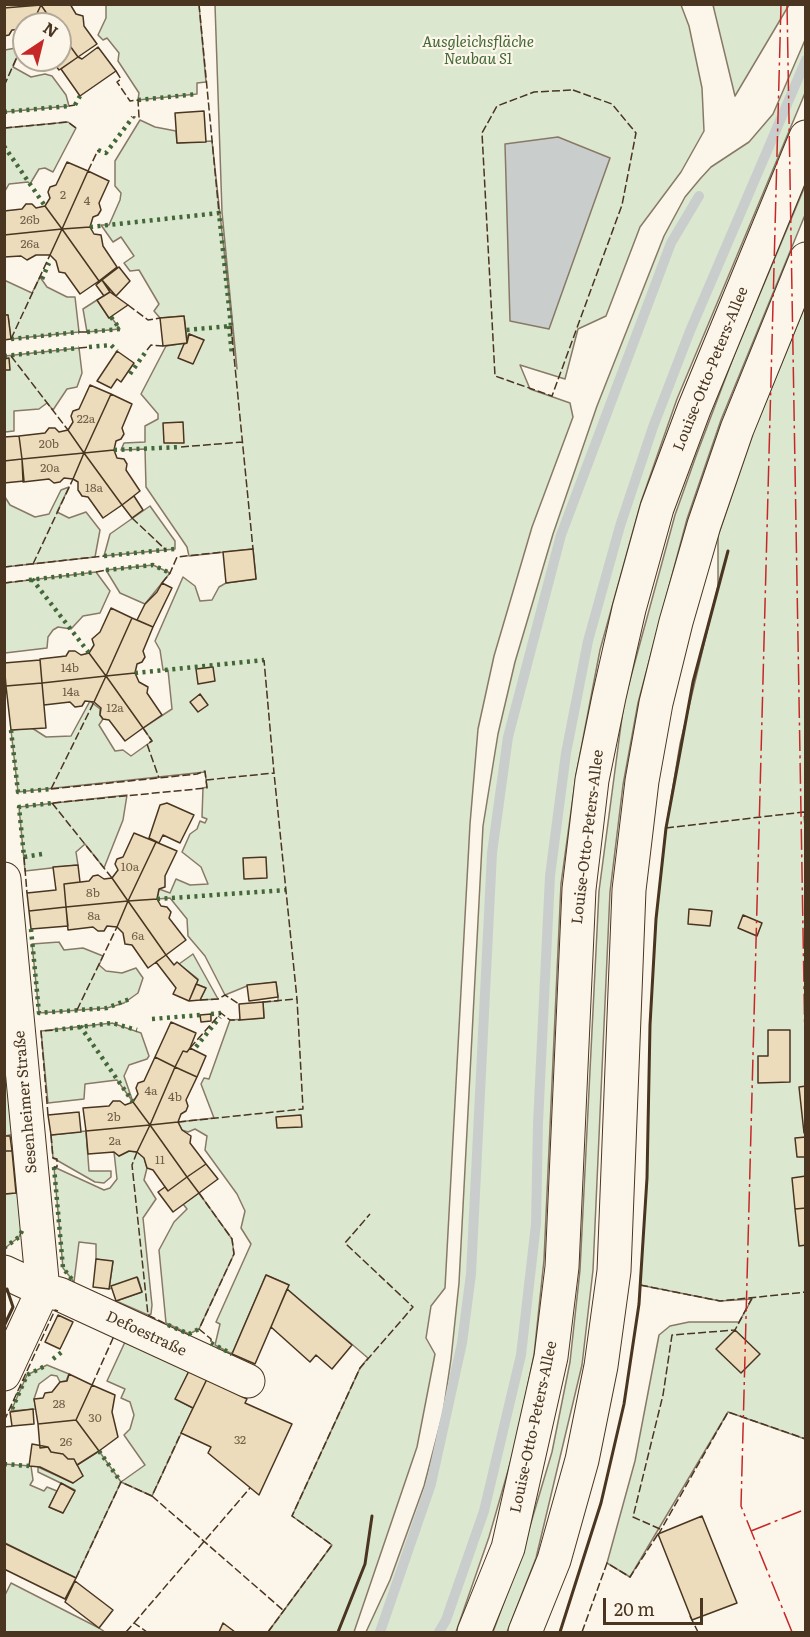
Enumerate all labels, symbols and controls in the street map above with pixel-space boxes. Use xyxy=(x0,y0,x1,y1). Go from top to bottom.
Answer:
north arrow xyxy=(12,12,72,72)
text: N xyxy=(39,15,64,43)
park label: Ausgleichsfläche Neubau S1 xyxy=(422,34,534,69)
house number: 2 xyxy=(60,188,66,202)
house number: 4 xyxy=(84,194,90,208)
house number: 26b xyxy=(20,213,40,227)
house number: 26a xyxy=(21,237,39,251)
street label: Louise-Otto-Peters-Allee xyxy=(670,284,752,454)
house number: 22a xyxy=(77,412,95,426)
house number: 20b xyxy=(39,437,59,451)
house number: 20a xyxy=(40,461,60,475)
house number: 18a xyxy=(85,481,103,495)
house number: 14b xyxy=(61,661,79,675)
house number: 14a xyxy=(62,685,80,699)
house number: 12a xyxy=(106,701,124,715)
street label: Louise-Otto-Peters-Allee xyxy=(568,749,608,925)
house number: 10a xyxy=(121,860,139,874)
house number: 8b xyxy=(86,886,100,900)
house number: 8a xyxy=(87,909,101,923)
house number: 6a xyxy=(132,929,144,943)
street label: Sesenheimer Straße xyxy=(11,1030,41,1174)
house number: 4a xyxy=(144,1084,158,1098)
house number: 4b xyxy=(168,1090,182,1104)
house number: 2b xyxy=(107,1110,121,1124)
house number: 2a xyxy=(109,1134,121,1148)
house number: 11 xyxy=(155,1153,165,1167)
street label: Defoestraße xyxy=(103,1308,189,1360)
street label: Louise-Otto-Peters-Allee xyxy=(507,1339,561,1515)
house number: 28 xyxy=(53,1397,65,1411)
house number: 30 xyxy=(88,1411,102,1425)
house number: 32 xyxy=(234,1433,246,1447)
house number: 26 xyxy=(60,1435,72,1449)
scale bar xyxy=(606,1586,706,1624)
text: 20 m xyxy=(614,1595,655,1622)

